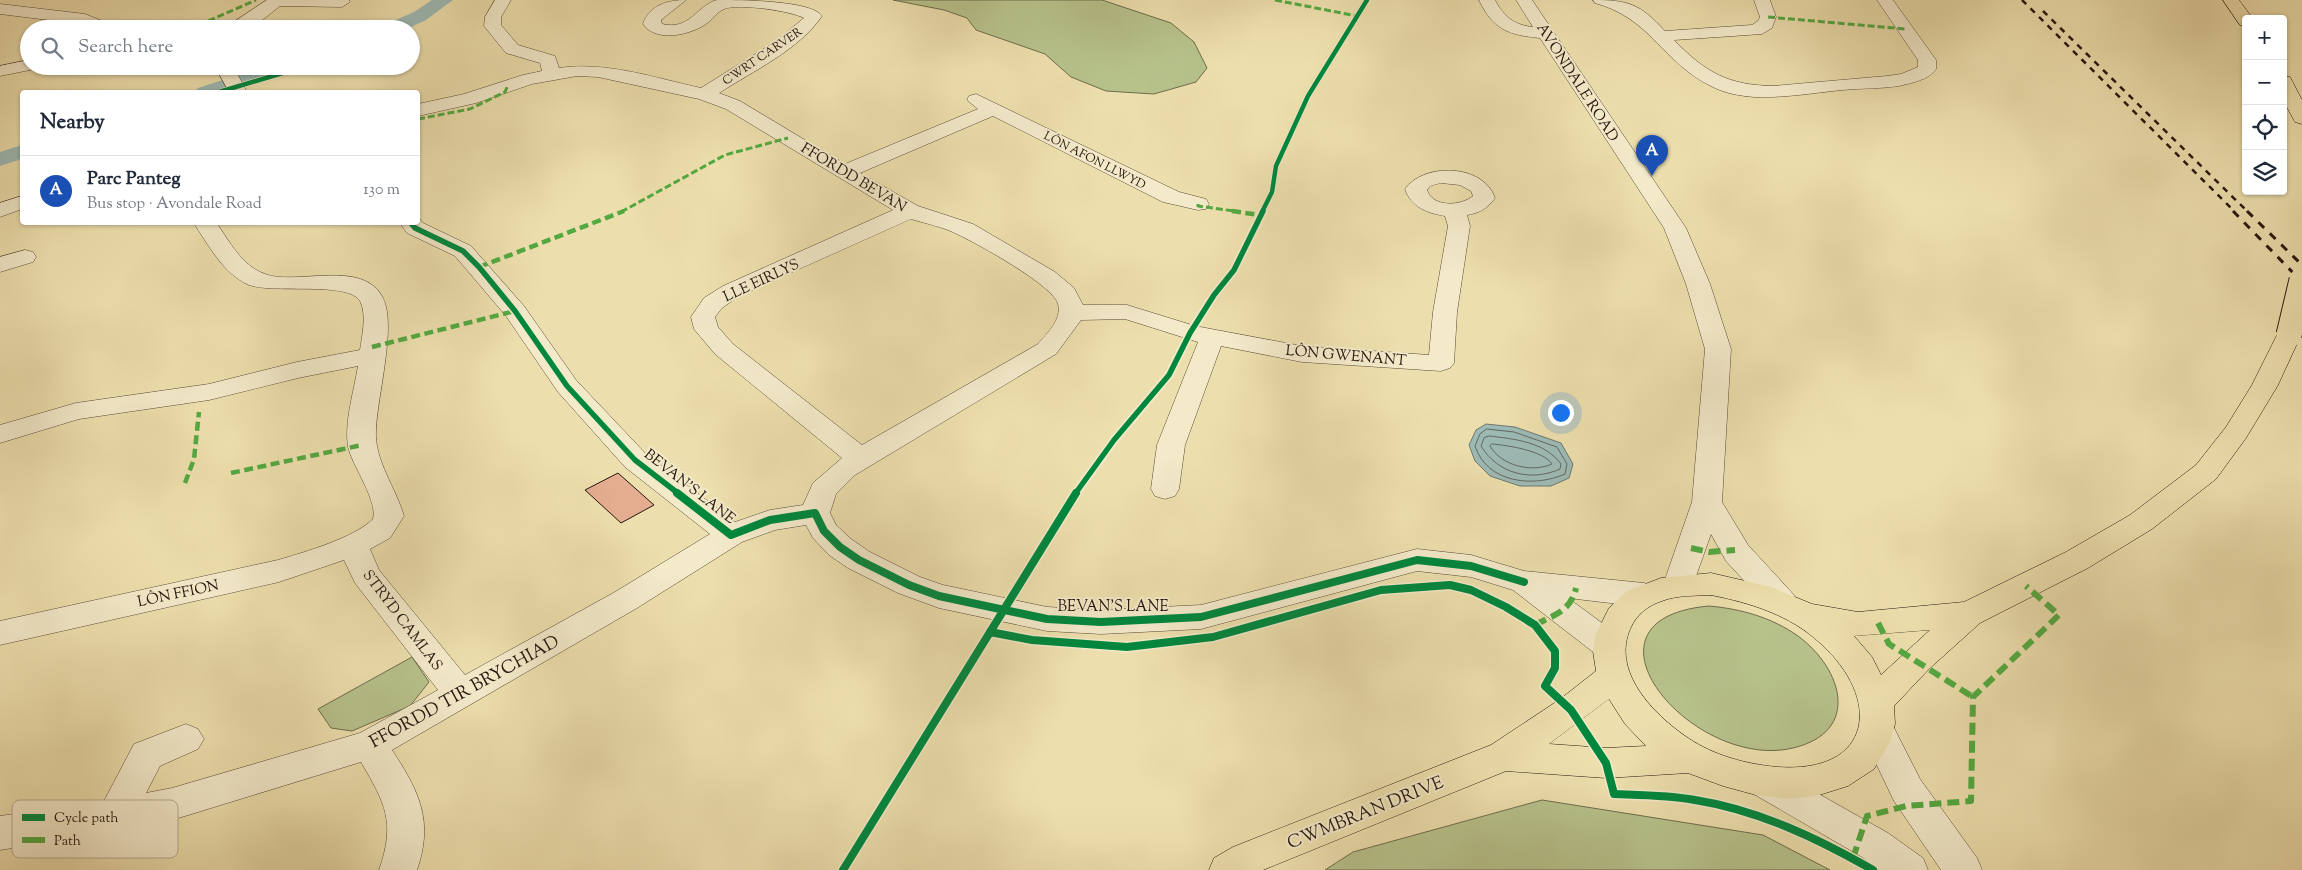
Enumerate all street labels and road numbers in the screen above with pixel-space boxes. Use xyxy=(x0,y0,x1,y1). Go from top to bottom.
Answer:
street label: AVONDALE ROAD xyxy=(1531,19,1623,146)
street label: CWRT CARVER xyxy=(719,23,807,90)
street label: LÔN AFON LLWYD xyxy=(1040,127,1149,194)
street label: FFORDD BEVAN xyxy=(796,138,910,218)
street label: LLE EIRLYS xyxy=(720,255,803,308)
street label: LÔN GWENANT xyxy=(1285,340,1408,372)
street label: BEVAN'S LANE xyxy=(639,445,739,530)
street label: STRYD CAMLAS xyxy=(357,566,447,676)
street label: LÔN FFION xyxy=(135,575,221,613)
street label: BEVAN'S LANE xyxy=(1058,597,1169,618)
street label: FFORDD TIR BRYCHIAD xyxy=(365,630,565,756)
street label: CWMBRAN DRIVE xyxy=(1284,771,1448,857)

